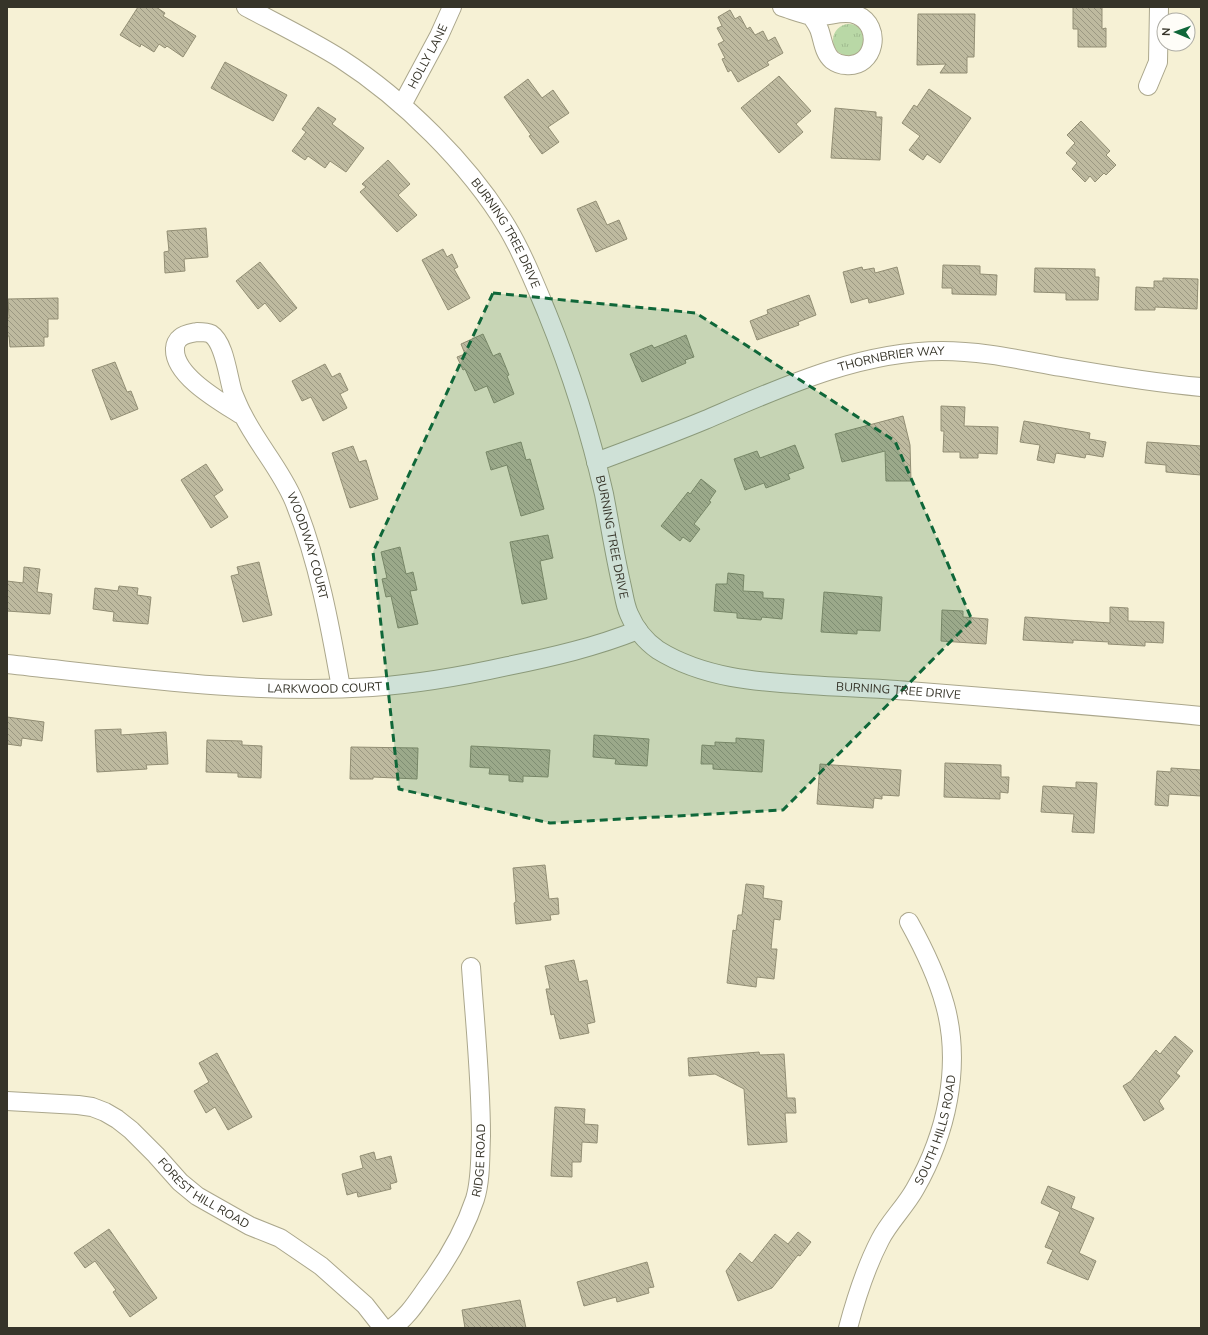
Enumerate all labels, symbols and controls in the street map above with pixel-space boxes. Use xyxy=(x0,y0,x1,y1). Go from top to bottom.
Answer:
north arrow xyxy=(1156,12,1196,52)
street label: HOLLY LANE xyxy=(404,22,451,92)
text: N xyxy=(1159,27,1174,36)
street label: BURNING TREE DRIVE xyxy=(467,175,544,291)
street label: THORNBRIER WAY xyxy=(836,343,945,375)
street label: BURNING TREE DRIVE xyxy=(592,474,632,600)
street label: WOODWAY COURT xyxy=(283,490,332,602)
street label: LARKWOOD COURT xyxy=(267,678,383,697)
street label: BURNING TREE DRIVE xyxy=(836,679,961,703)
street label: SOUTH HILLS ROAD xyxy=(911,1074,959,1188)
street label: RIDGE ROAD xyxy=(468,1123,489,1199)
street label: FOREST HILL ROAD xyxy=(154,1154,253,1232)

